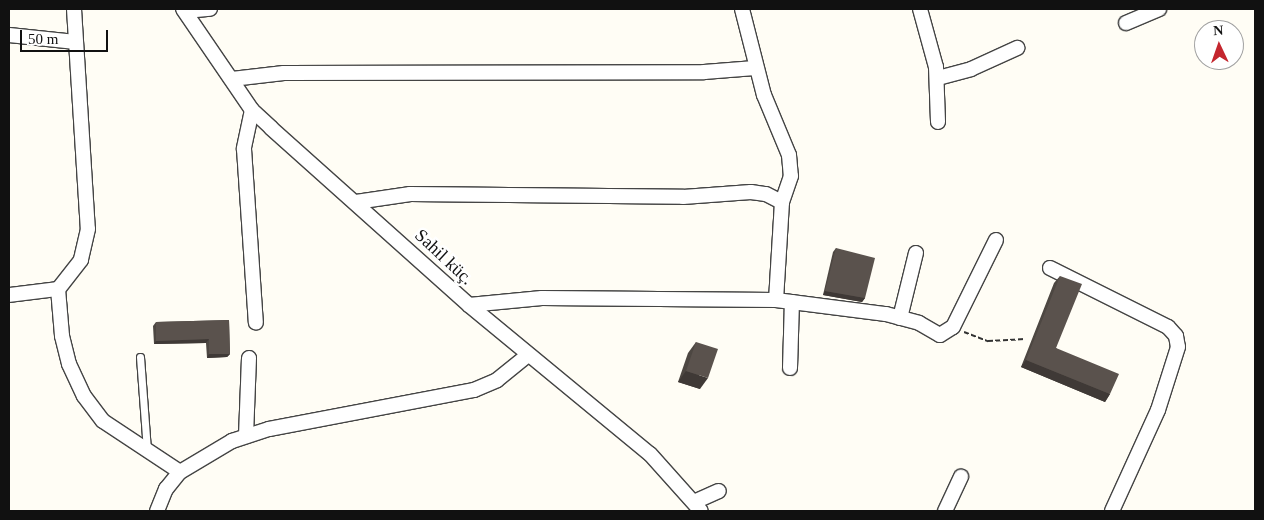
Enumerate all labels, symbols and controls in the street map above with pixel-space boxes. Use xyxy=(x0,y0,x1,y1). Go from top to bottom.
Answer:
scale bar xyxy=(22,20,110,52)
north arrow xyxy=(1194,20,1244,70)
text: N xyxy=(1213,23,1224,38)
text: 50 m xyxy=(28,31,58,47)
street label: Sahil küç. xyxy=(410,225,478,289)

